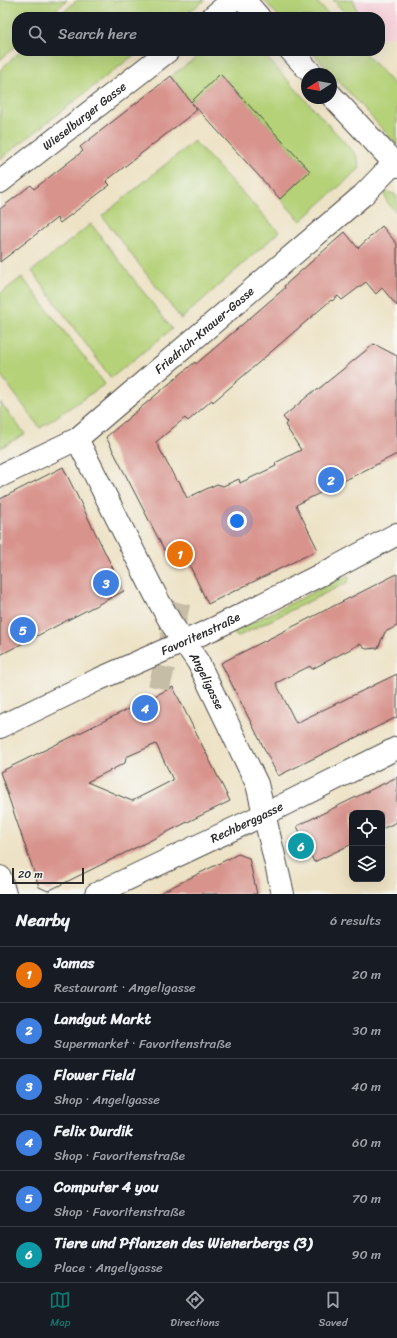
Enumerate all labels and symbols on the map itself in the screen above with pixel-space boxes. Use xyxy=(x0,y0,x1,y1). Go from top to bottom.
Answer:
north arrow xyxy=(301,68,337,104)
street label: Wieselburger Gasse xyxy=(37,76,131,156)
street label: Friedrich-Knauer-Gasse xyxy=(149,281,260,380)
pin: 2 xyxy=(318,465,344,495)
your location xyxy=(227,511,247,531)
pin: 1 xyxy=(167,539,193,569)
pin: 3 xyxy=(93,568,119,598)
street label: Favoritenstraße xyxy=(157,606,244,662)
pin: 5 xyxy=(10,615,36,645)
street label: Angeligasse xyxy=(183,647,231,714)
pin: 4 xyxy=(132,693,158,723)
street label: Rechberggasse xyxy=(207,796,287,849)
pin: 6 xyxy=(288,831,314,861)
scale bar xyxy=(12,866,84,885)

